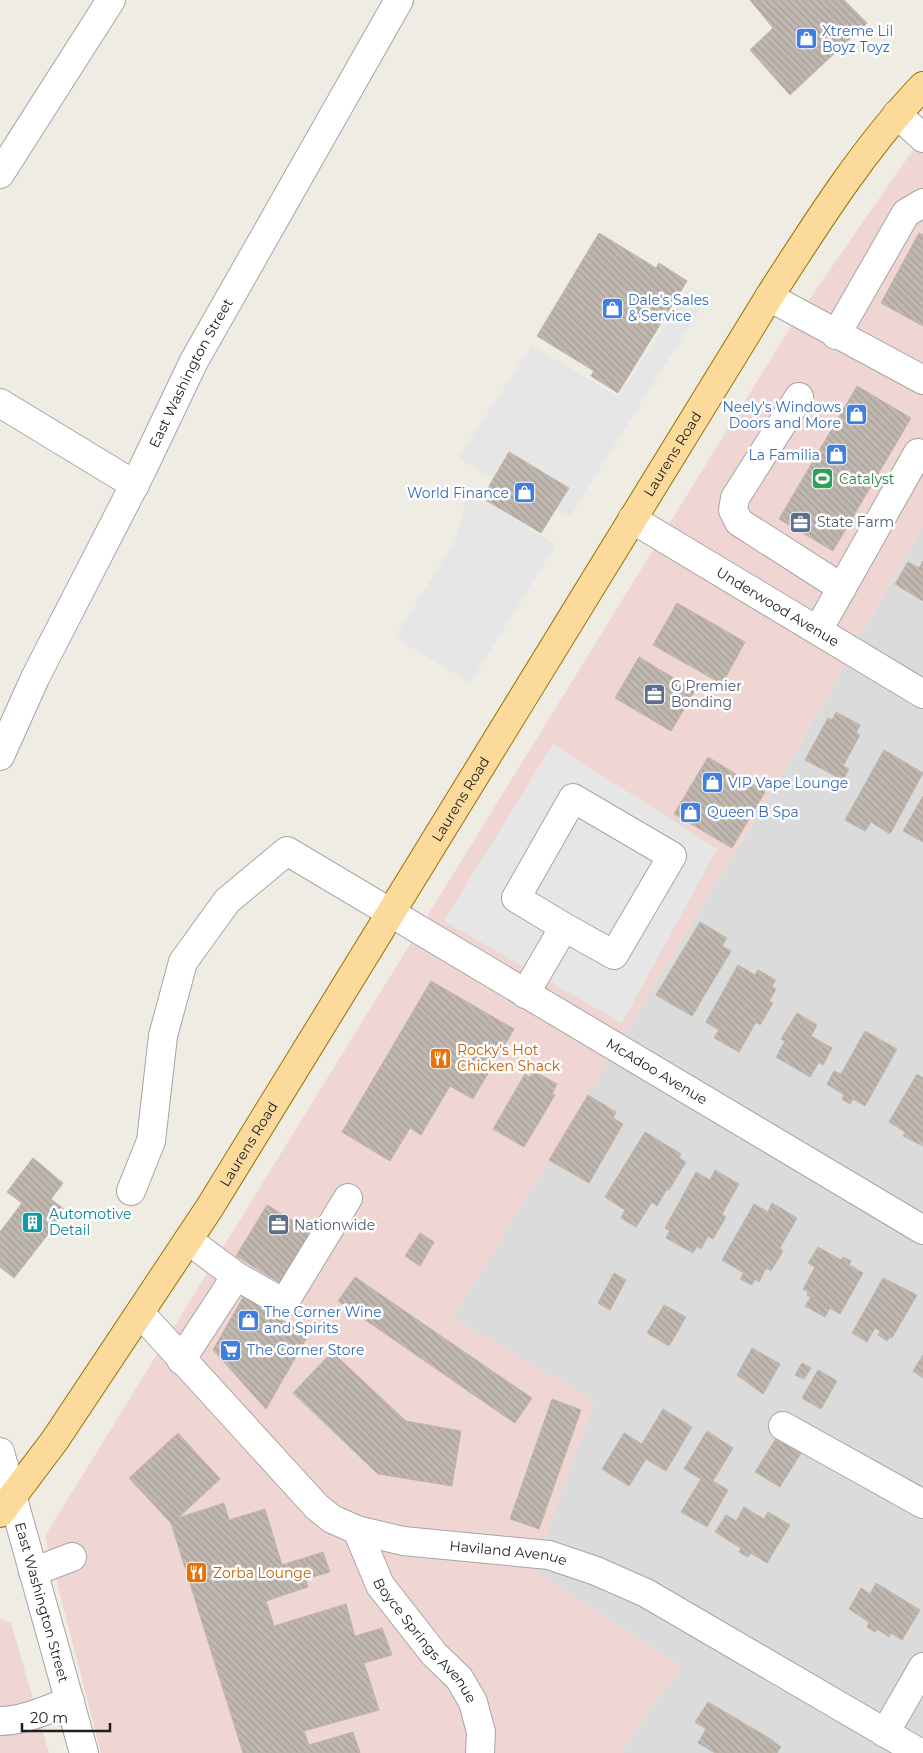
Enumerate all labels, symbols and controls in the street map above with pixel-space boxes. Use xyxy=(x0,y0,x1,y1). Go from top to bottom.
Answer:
place label: Xtreme Lil Boyz Toyz xyxy=(822,22,893,56)
shop icon: Xtreme Lil Boyz Toyz xyxy=(794,27,818,51)
place label: Dale's Sales & Service xyxy=(628,291,709,325)
street label: East Washington Street xyxy=(145,295,237,451)
shop icon: Dale's Sales & Service xyxy=(600,296,624,320)
place label: Neely's Windows Doors and More xyxy=(722,398,841,432)
shop icon: Neely's Windows Doors and More xyxy=(845,403,869,427)
street label: Laurens Road xyxy=(640,408,705,500)
shop icon: La Familia xyxy=(824,443,848,467)
place label: La Familia xyxy=(749,446,820,464)
sports icon: Catalyst xyxy=(811,467,835,491)
place label: Catalyst xyxy=(839,470,895,488)
shop icon: World Finance xyxy=(513,481,537,505)
place label: World Finance xyxy=(407,484,509,502)
office icon: State Farm xyxy=(789,510,813,534)
place label: State Farm xyxy=(817,513,894,531)
street label: Underwood Avenue xyxy=(713,563,842,650)
place label: G Premier Bonding xyxy=(671,677,742,711)
office icon: G Premier Bonding xyxy=(643,682,667,706)
street label: Laurens Road xyxy=(428,753,493,845)
shop icon: VIP Vape Lounge xyxy=(700,771,724,795)
place label: VIP Vape Lounge xyxy=(728,774,848,792)
shop icon: Queen B Spa xyxy=(679,800,703,824)
place label: Queen B Spa xyxy=(707,803,799,821)
street label: McAdoo Avenue xyxy=(603,1034,711,1109)
place label: Rocky's Hot Chicken Shack xyxy=(457,1041,561,1075)
restaurant icon: Rocky's Hot Chicken Shack xyxy=(429,1046,453,1070)
street label: Laurens Road xyxy=(216,1098,282,1190)
place label: Automotive Detail xyxy=(49,1205,131,1239)
building icon: Automotive Detail xyxy=(21,1210,45,1234)
office icon: Nationwide xyxy=(266,1213,290,1237)
place label: Nationwide xyxy=(294,1216,375,1234)
place label: The Corner Wine and Spirits xyxy=(264,1303,382,1337)
shop icon: The Corner Wine and Spirits xyxy=(236,1308,260,1332)
supermarket icon: The Corner Store xyxy=(219,1338,243,1362)
place label: The Corner Store xyxy=(247,1341,364,1359)
street label: East Washington Street xyxy=(11,1520,73,1685)
street label: Haviland Avenue xyxy=(449,1537,569,1569)
restaurant icon: Zorba Lounge xyxy=(185,1561,209,1585)
place label: Zorba Lounge xyxy=(213,1564,311,1582)
street label: Boyce Springs Avenue xyxy=(369,1575,481,1706)
scale bar xyxy=(22,1700,110,1732)
text: 20 m xyxy=(30,1708,68,1727)

